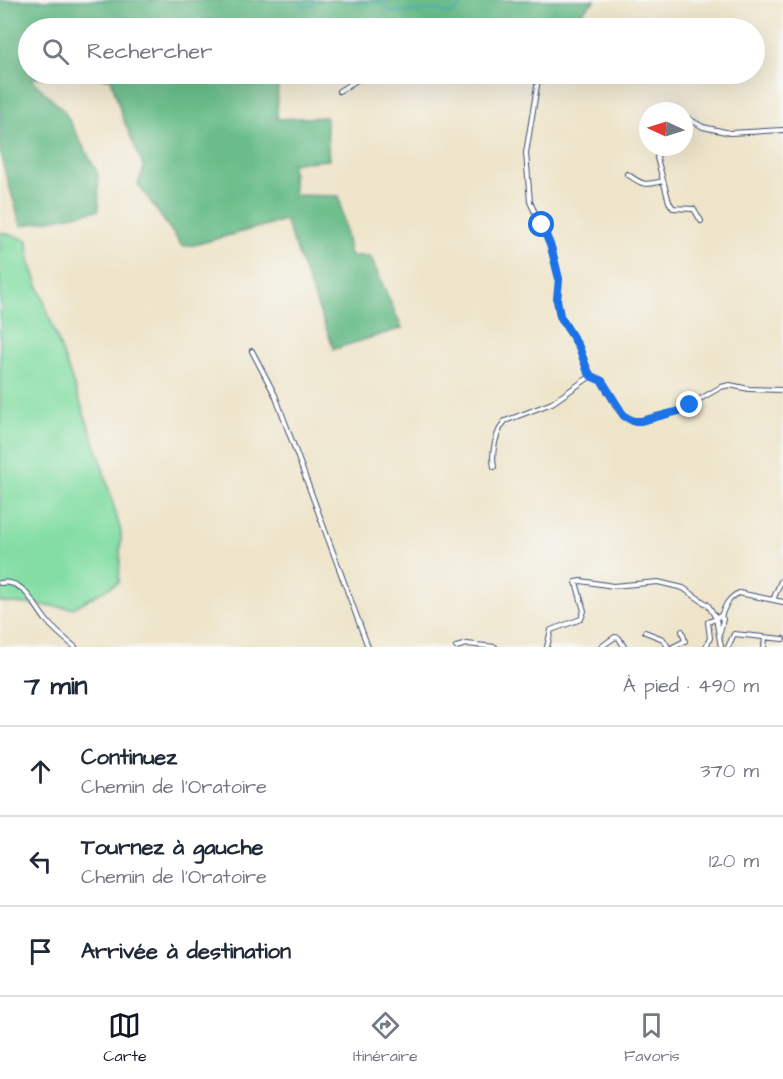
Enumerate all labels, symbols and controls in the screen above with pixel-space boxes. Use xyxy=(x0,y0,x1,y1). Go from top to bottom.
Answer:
search box xyxy=(18,18,765,84)
icon: search xyxy=(39,35,72,68)
text: Rechercher xyxy=(87,36,212,67)
north arrow xyxy=(639,102,693,156)
route start xyxy=(528,211,554,237)
route end xyxy=(676,391,702,417)
text: 7 min xyxy=(24,668,88,704)
text: À pied · 490 m xyxy=(623,672,759,700)
text: Continuez xyxy=(81,742,177,773)
icon: ahead xyxy=(24,755,57,788)
text: 370 m xyxy=(700,757,759,785)
text: Chemin de l'Oratoire xyxy=(81,773,267,801)
text: Tournez à gauche xyxy=(81,832,263,863)
icon: left xyxy=(24,845,57,878)
text: 120 m xyxy=(709,847,759,875)
text: Chemin de l'Oratoire xyxy=(81,863,267,891)
icon: arrive xyxy=(24,935,57,968)
text: Arrivée à destination xyxy=(81,936,291,967)
tab: Carte xyxy=(103,1009,147,1067)
tab: Itinéraire xyxy=(353,1009,418,1067)
tab: Favoris xyxy=(624,1009,680,1067)

